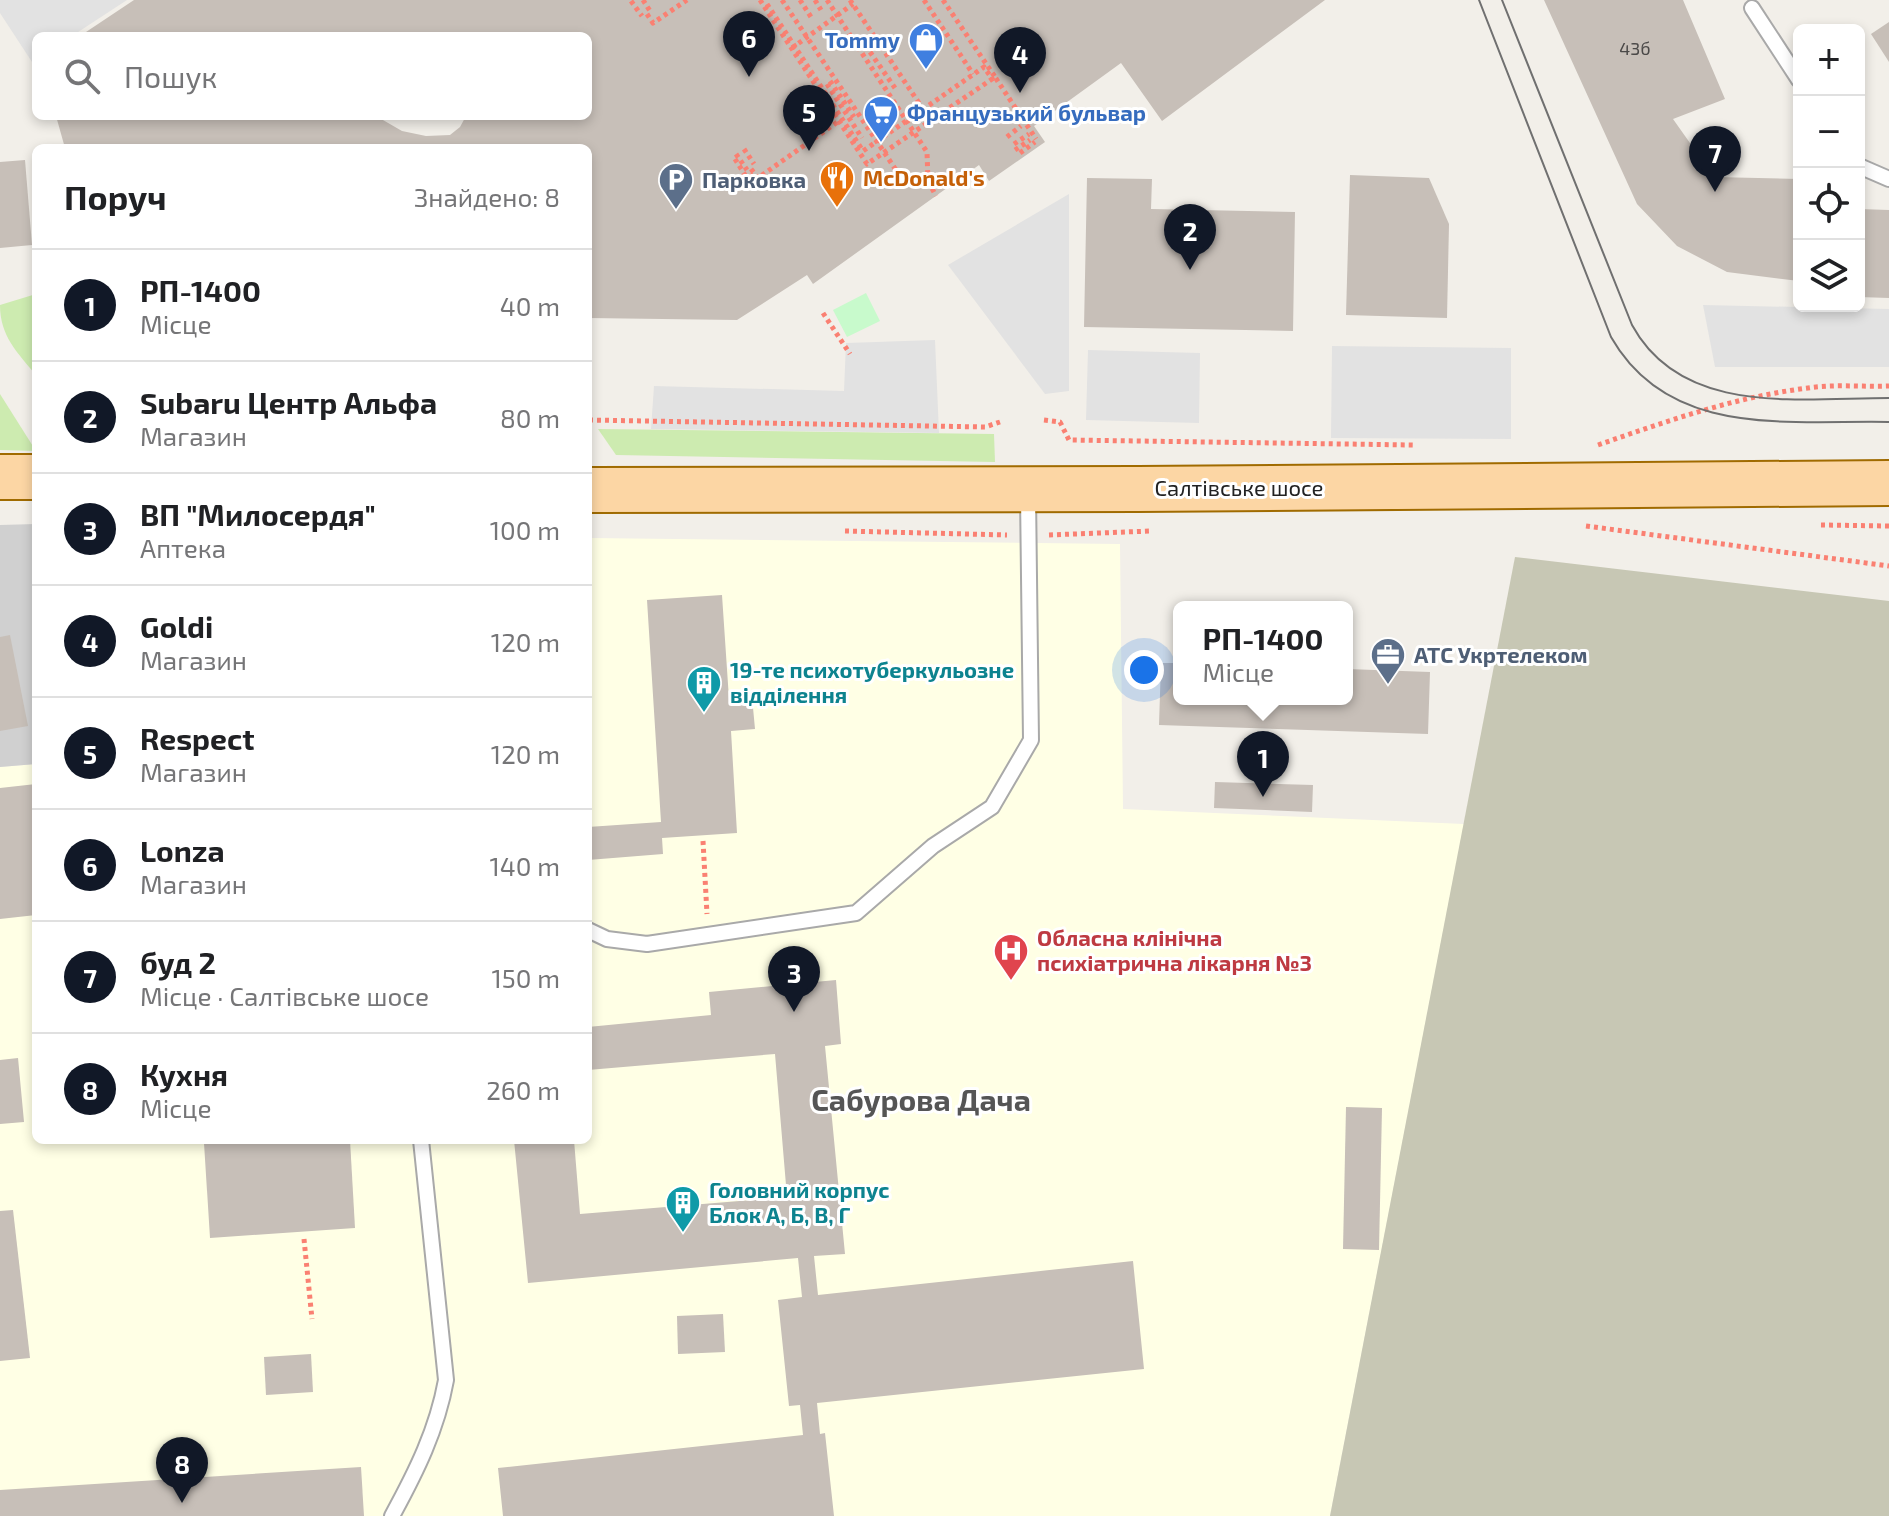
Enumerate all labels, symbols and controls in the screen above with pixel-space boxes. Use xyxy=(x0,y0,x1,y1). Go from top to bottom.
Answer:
pin: 6 xyxy=(723,11,775,77)
shop icon: Tommy xyxy=(907,21,945,71)
map controls xyxy=(1793,24,1865,312)
button: + xyxy=(1793,24,1865,96)
place label: Tommy xyxy=(825,26,901,53)
pin: 4 xyxy=(994,27,1046,93)
search box xyxy=(32,32,592,120)
house number: 43б xyxy=(1619,37,1651,59)
icon: search xyxy=(60,54,104,98)
text: Пошук xyxy=(124,58,217,94)
pin: 5 xyxy=(783,85,835,151)
supermarket icon: Французький бульвар xyxy=(862,94,900,144)
button: − xyxy=(1793,96,1865,168)
place label: Французький бульвар xyxy=(907,99,1146,125)
pin: 7 xyxy=(1689,126,1741,192)
restaurant icon: McDonald's xyxy=(818,159,856,209)
parking icon: Парковка xyxy=(657,161,695,211)
place label: McDonald's xyxy=(863,164,985,190)
place label: Парковка xyxy=(702,166,806,192)
button: locate xyxy=(1793,168,1865,240)
text: Поруч xyxy=(64,176,167,217)
text: Знайдено: 8 xyxy=(414,181,560,212)
pin: 2 xyxy=(1164,204,1216,270)
button: layers xyxy=(1793,240,1865,312)
text: РП-1400 xyxy=(140,272,261,308)
text: 1 xyxy=(84,290,96,321)
text: 40 m xyxy=(500,290,560,321)
text: Місце xyxy=(140,308,212,339)
text: Subaru Центр Альфа xyxy=(140,384,437,420)
text: 2 xyxy=(82,402,98,433)
text: 80 m xyxy=(500,402,560,433)
text: Магазин xyxy=(140,420,247,451)
street label: Салтівське шосе xyxy=(1154,474,1324,500)
text: ВП "Милосердя" xyxy=(140,496,376,532)
text: 3 xyxy=(83,514,97,545)
text: 100 m xyxy=(490,514,560,545)
text: Аптека xyxy=(140,532,226,563)
popup xyxy=(1173,601,1353,705)
text: Goldi xyxy=(140,608,213,644)
text: РП-1400 xyxy=(1203,620,1323,656)
text: 4 xyxy=(82,626,98,657)
text: 120 m xyxy=(491,626,560,657)
office icon: АТС Укртелеком xyxy=(1369,636,1407,686)
place label: АТС Укртелеком xyxy=(1414,641,1588,667)
text: Магазин xyxy=(140,644,247,675)
your location xyxy=(1124,650,1164,690)
place label: 19-те психотуберкульозне відділення xyxy=(730,656,1014,707)
text: Місце xyxy=(1203,656,1274,687)
building icon: 19-те психотуберкульозне відділення xyxy=(685,664,723,714)
text: Respect xyxy=(140,720,255,756)
pin: 1 xyxy=(1237,731,1289,797)
text: 5 xyxy=(83,738,97,769)
text: 120 m xyxy=(491,738,560,769)
text: Магазин xyxy=(140,756,247,787)
text: Lonza xyxy=(140,832,225,868)
text: 6 xyxy=(82,850,98,881)
text: 140 m xyxy=(489,850,560,881)
text: Магазин xyxy=(140,868,247,899)
place label: Обласна клінічна психіатрична лікарня №3 xyxy=(1037,924,1312,975)
hospital icon: Обласна клінічна психіатрична лікарня №3 xyxy=(992,932,1030,982)
text: буд 2 xyxy=(140,944,216,980)
pin: 3 xyxy=(768,946,820,1012)
text: 7 xyxy=(83,962,97,993)
text: 150 m xyxy=(491,962,560,993)
text: Місце · Салтівське шосе xyxy=(140,980,429,1011)
text: Кухня xyxy=(140,1056,228,1092)
text: 8 xyxy=(82,1074,98,1105)
text: 260 m xyxy=(486,1074,560,1105)
district label: Сабурова Дача xyxy=(811,1081,1031,1118)
text: Місце xyxy=(140,1092,212,1123)
place label: Головний корпус Блок А, Б, В, Г xyxy=(709,1176,889,1227)
building icon: Головний корпус Блок А, Б, В, Г xyxy=(664,1184,702,1234)
pin: 8 xyxy=(156,1437,208,1503)

